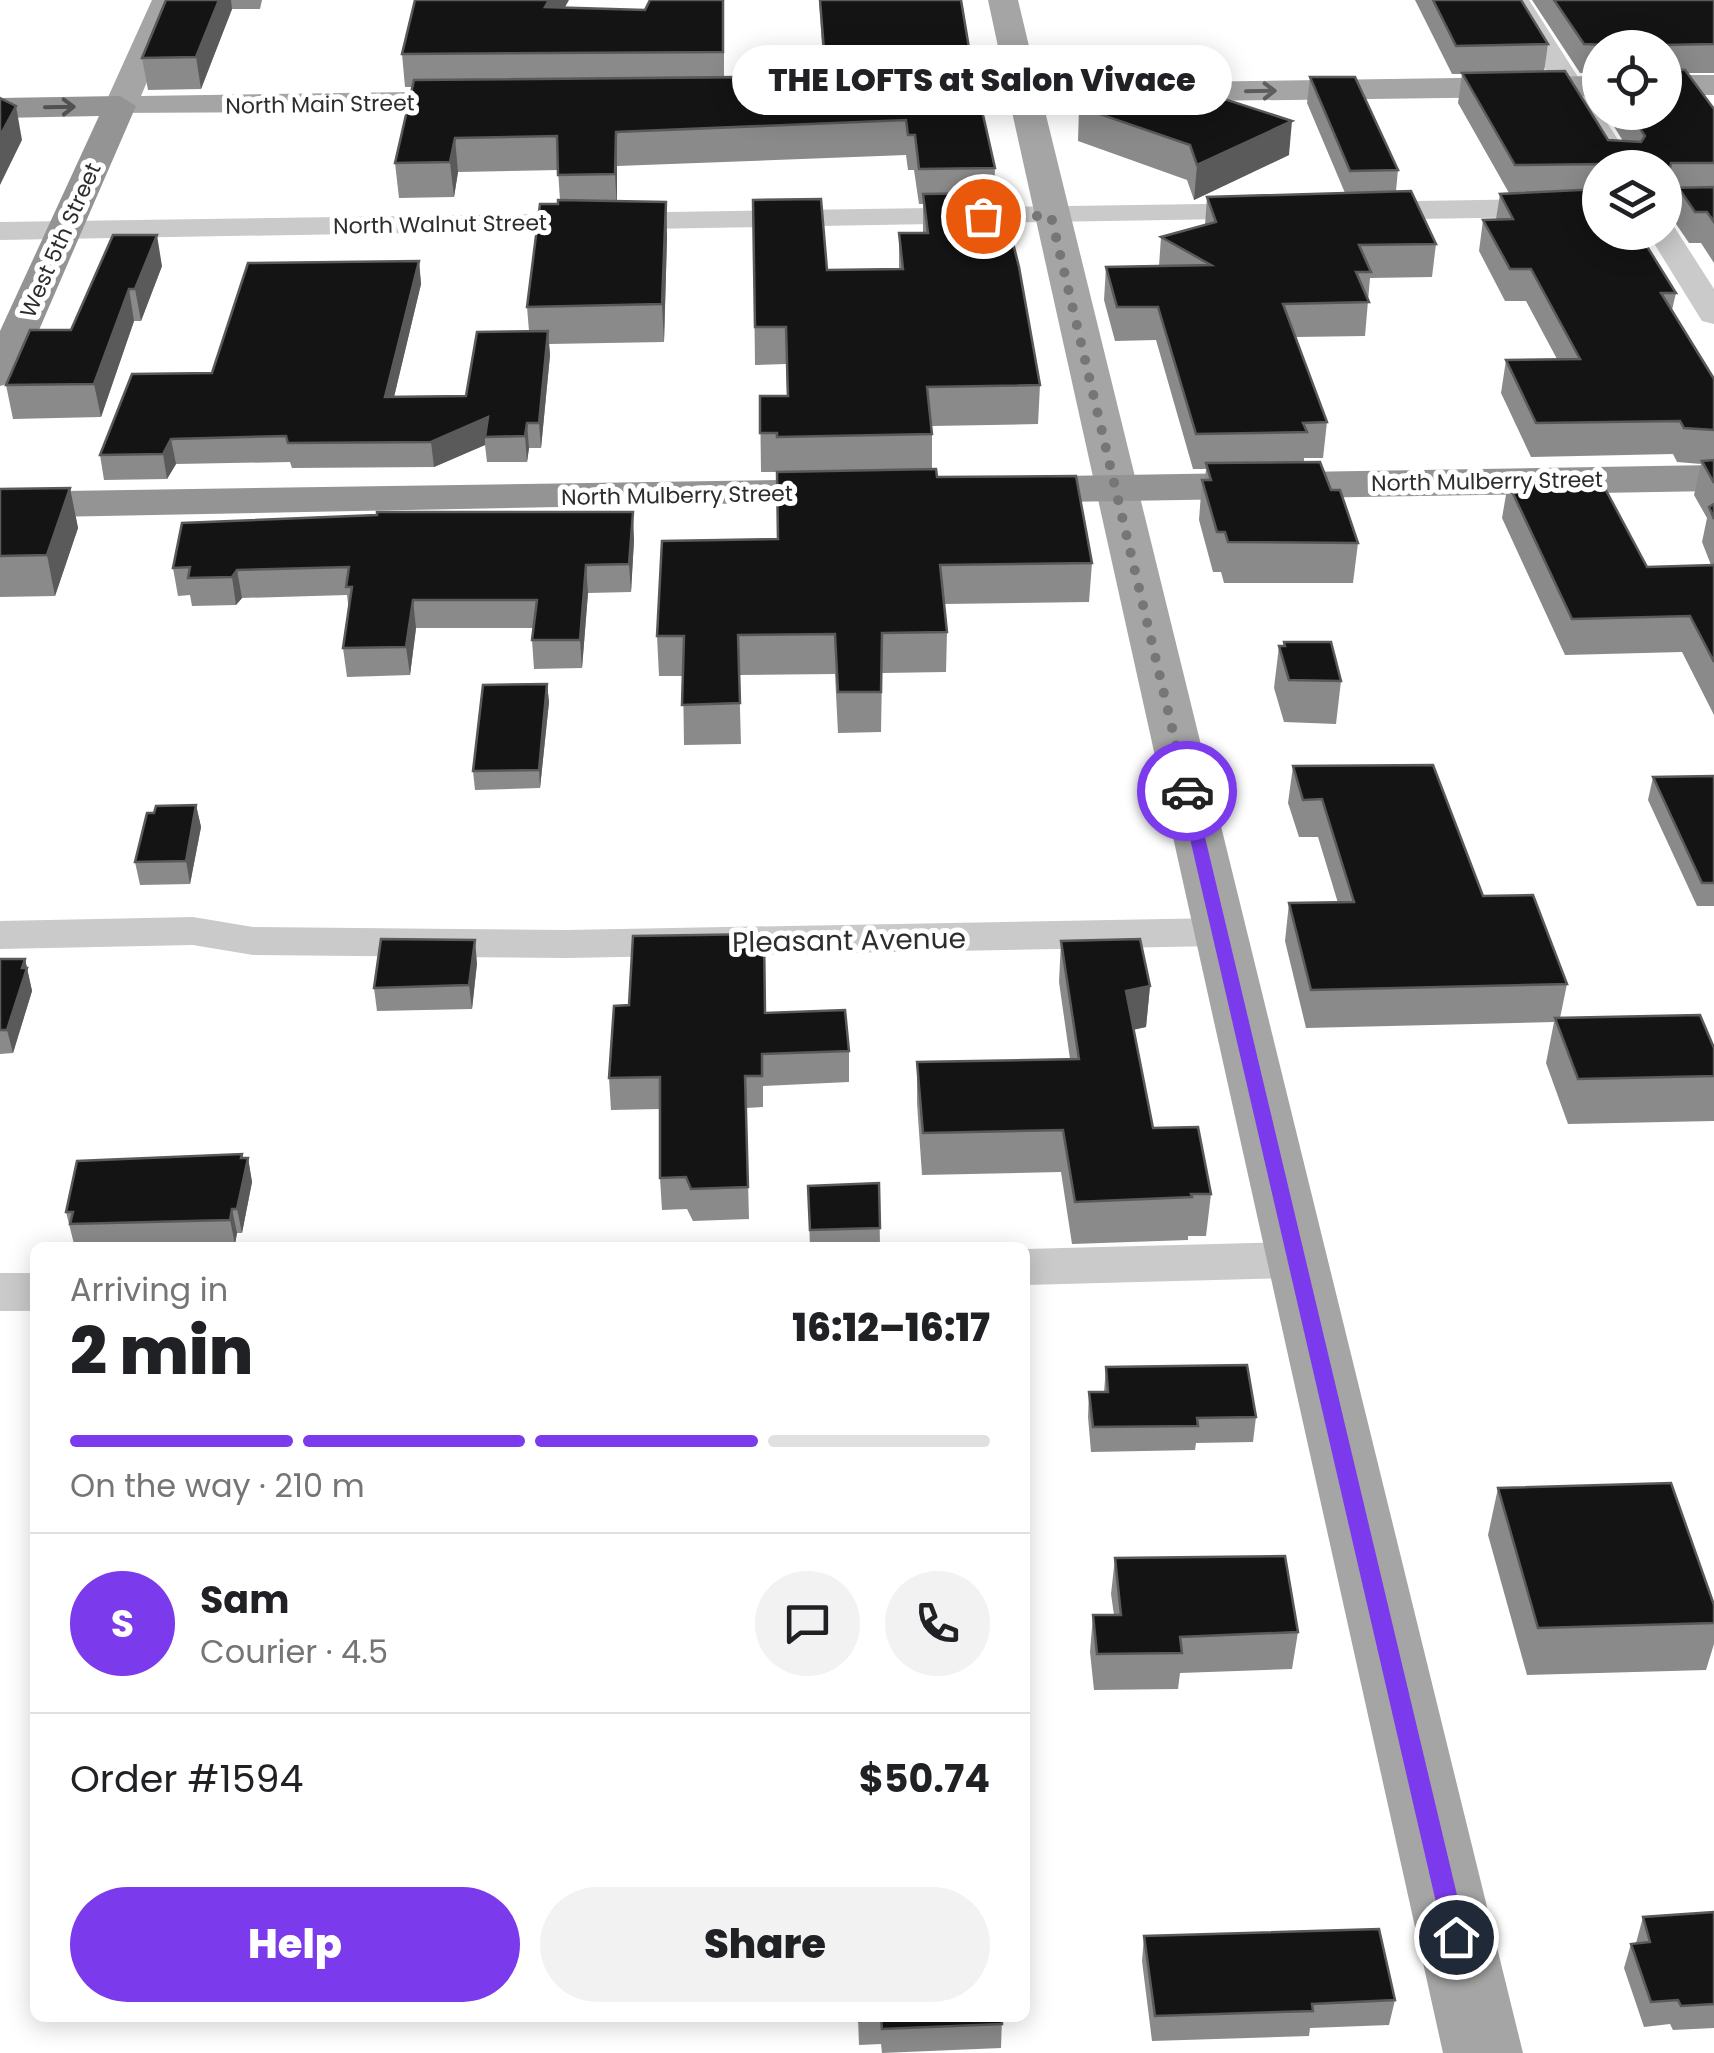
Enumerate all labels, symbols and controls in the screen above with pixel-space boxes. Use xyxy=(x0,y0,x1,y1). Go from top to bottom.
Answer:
map controls xyxy=(1582,30,1682,250)
button: locate xyxy=(1582,30,1682,130)
callout: THE LOFTS at Salon Vivace xyxy=(733,46,1233,116)
text: THE LOFTS at Salon Vivace xyxy=(768,57,1196,102)
one-way arrow xyxy=(1245,81,1277,100)
street label: North Main Street xyxy=(225,87,415,122)
one-way arrow xyxy=(44,98,76,116)
button: layers xyxy=(1582,150,1682,250)
street label: West 5th Street xyxy=(12,158,109,323)
pin xyxy=(941,174,1026,259)
icon: bag xyxy=(956,189,1011,244)
street label: North Walnut Street xyxy=(333,207,547,242)
street label: North Mulberry Street xyxy=(1371,464,1603,499)
street label: North Mulberry Street xyxy=(561,478,793,513)
courier xyxy=(1137,741,1237,841)
icon: car xyxy=(1160,764,1215,819)
street label: Pleasant Avenue xyxy=(732,919,966,962)
text: Arriving in xyxy=(70,1267,228,1312)
text: 16:12–16:17 xyxy=(792,1301,990,1354)
text: 2 min xyxy=(70,1306,253,1397)
text: On the way · 210 m xyxy=(70,1463,365,1508)
button: chat xyxy=(755,1571,860,1676)
button: phone xyxy=(885,1571,990,1676)
text: Sam xyxy=(200,1573,289,1626)
text: S xyxy=(111,1597,134,1650)
text: Courier · 4.5 xyxy=(200,1629,388,1674)
text: Order #1594 xyxy=(70,1752,303,1805)
text: $50.74 xyxy=(859,1752,990,1805)
button: Help xyxy=(70,1887,520,2002)
button: Share xyxy=(540,1887,990,2002)
pin xyxy=(1414,1895,1499,1980)
icon: home xyxy=(1429,1910,1484,1965)

